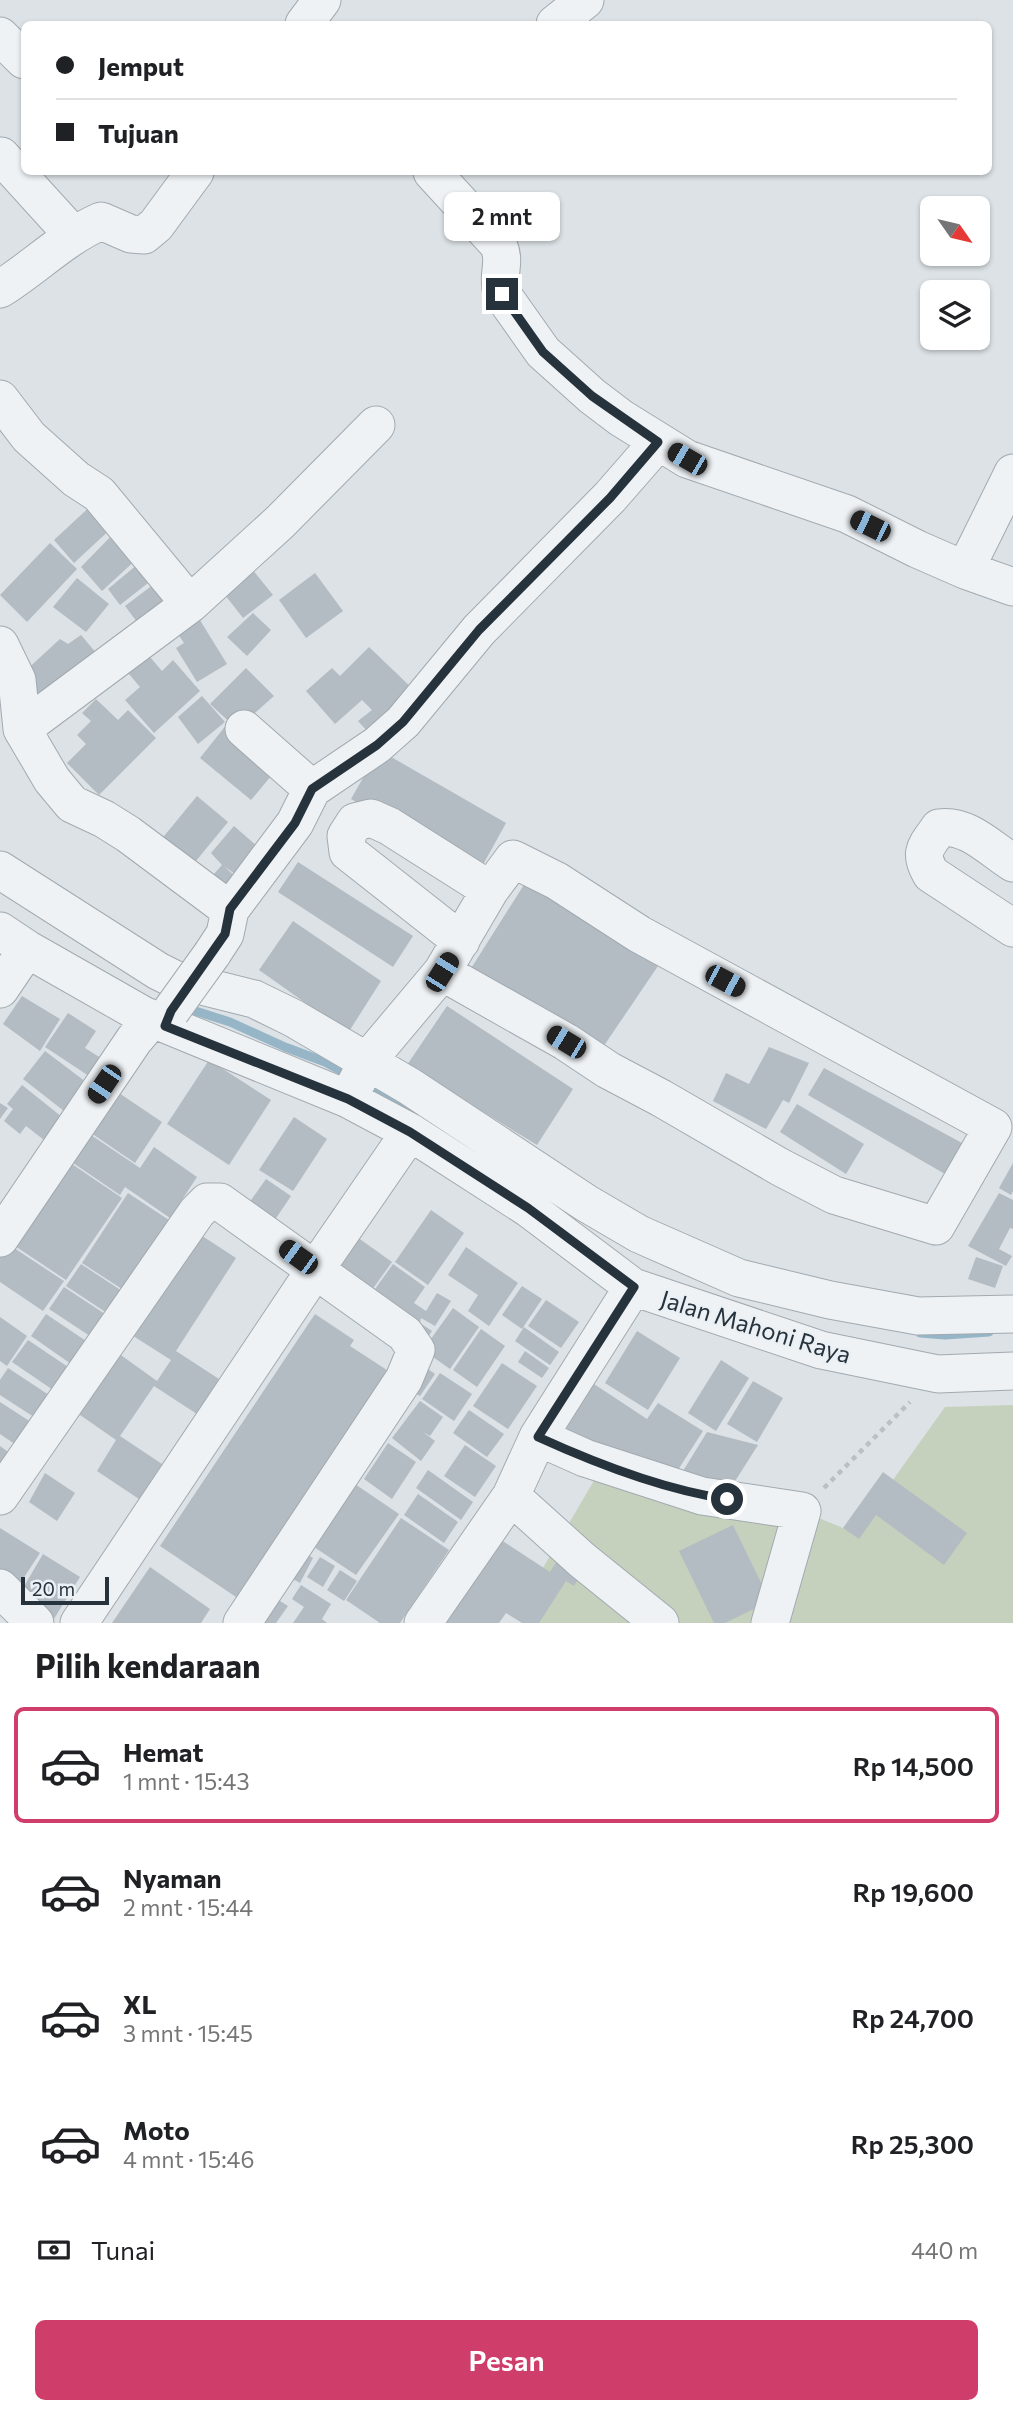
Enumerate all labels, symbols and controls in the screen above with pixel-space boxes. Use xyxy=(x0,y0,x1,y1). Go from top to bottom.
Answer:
text: Jemput xyxy=(98,50,184,81)
text: Tujuan xyxy=(98,117,179,148)
callout: 2 mnt xyxy=(444,192,560,242)
north arrow xyxy=(920,196,990,266)
map controls xyxy=(920,196,990,350)
text: 2 mnt xyxy=(472,202,532,230)
route end xyxy=(486,278,518,310)
button: layers xyxy=(920,280,990,350)
car xyxy=(664,439,711,479)
car xyxy=(847,507,894,545)
car xyxy=(422,949,463,995)
car xyxy=(702,962,749,1000)
car xyxy=(543,1022,590,1062)
car xyxy=(84,1061,125,1107)
car xyxy=(275,1236,322,1278)
street label: Jalan Mahoni Raya xyxy=(657,1283,855,1369)
route start xyxy=(711,1483,743,1515)
scale bar xyxy=(21,1574,108,1606)
text: 20 m xyxy=(32,1577,75,1600)
text: Pilih kendaraan xyxy=(35,1645,261,1685)
icon: car xyxy=(39,1734,102,1797)
text: Hemat xyxy=(123,1736,204,1767)
text: Rp 14,500 xyxy=(853,1750,974,1781)
text: 1 mnt · 15:43 xyxy=(123,1767,250,1795)
icon: car xyxy=(39,1860,102,1923)
text: Nyaman xyxy=(123,1862,222,1893)
text: Rp 19,600 xyxy=(852,1876,974,1907)
text: 2 mnt · 15:44 xyxy=(123,1893,253,1921)
icon: car xyxy=(39,1986,102,2049)
text: XL xyxy=(123,1988,157,2019)
text: Rp 24,700 xyxy=(851,2002,974,2033)
text: 3 mnt · 15:45 xyxy=(123,2019,253,2047)
icon: car xyxy=(39,2112,102,2175)
text: Moto xyxy=(123,2114,190,2145)
text: Rp 25,300 xyxy=(851,2128,974,2159)
text: 4 mnt · 15:46 xyxy=(123,2145,254,2173)
icon: cash xyxy=(35,2231,73,2269)
text: Tunai xyxy=(91,2234,155,2265)
text: 440 m xyxy=(911,2236,978,2264)
button: Pesan xyxy=(35,2320,978,2400)

